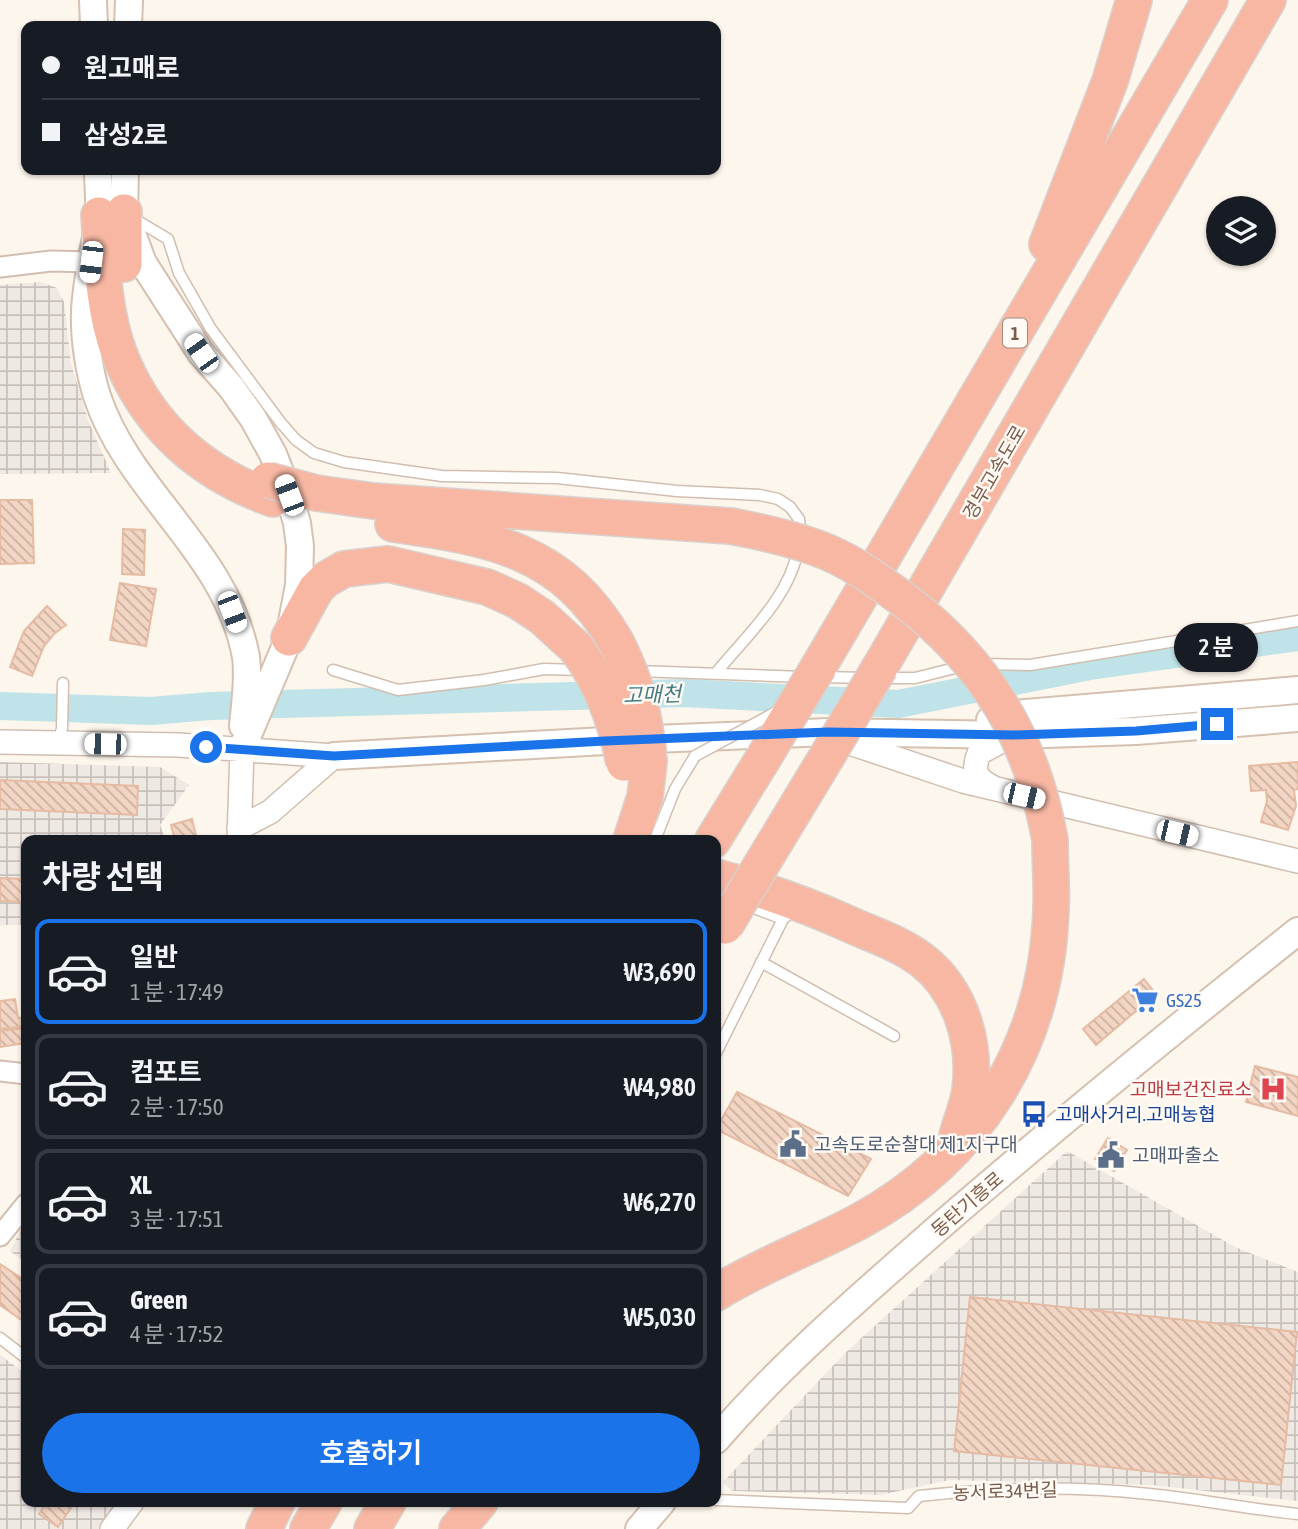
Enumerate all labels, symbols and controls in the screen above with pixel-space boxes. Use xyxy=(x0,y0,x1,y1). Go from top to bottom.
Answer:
text: 원고매로 xyxy=(84,53,180,83)
text: 삼성2로 xyxy=(84,120,168,150)
map controls xyxy=(1206,196,1276,266)
button: layers xyxy=(1206,196,1276,266)
car xyxy=(79,240,104,284)
road number: 1 xyxy=(1003,318,1027,348)
car xyxy=(181,330,222,376)
street label: 경부고속도로 xyxy=(958,421,1030,523)
car xyxy=(272,472,307,518)
car xyxy=(215,589,250,635)
callout: 2 분 xyxy=(1175,622,1259,672)
text: 2 분 xyxy=(1198,634,1234,660)
water label: 고매천 xyxy=(623,681,684,707)
route end xyxy=(1201,708,1233,740)
route start xyxy=(190,731,222,763)
car xyxy=(84,733,127,755)
car xyxy=(1002,781,1047,811)
car xyxy=(1155,818,1200,848)
text: 차량 선택 xyxy=(42,858,164,895)
icon: car xyxy=(46,940,109,1003)
text: 일반 xyxy=(130,942,178,972)
text: ₩3,690 xyxy=(624,957,696,987)
text: 1 분 · 17:49 xyxy=(130,979,224,1005)
supermarket icon: GS25 xyxy=(1130,985,1160,1015)
place label: GS25 xyxy=(1166,989,1202,1011)
icon: car xyxy=(46,1055,109,1118)
text: 컴포트 xyxy=(130,1057,202,1087)
text: ₩4,980 xyxy=(624,1072,696,1102)
hospital icon: 고매보건진료소 xyxy=(1258,1074,1288,1104)
place label: 고매보건진료소 xyxy=(1130,1078,1252,1100)
text: 2 분 · 17:50 xyxy=(130,1094,224,1120)
bus stop icon: 고매사거리.고매농협 xyxy=(1019,1099,1049,1129)
place label: 고매사거리.고매농협 xyxy=(1055,1103,1216,1125)
public building icon: 고속도로순찰대 제1지구대 xyxy=(778,1129,808,1159)
place label: 고속도로순찰대 제1지구대 xyxy=(814,1133,1018,1155)
public building icon: 고매파출소 xyxy=(1096,1140,1126,1170)
place label: 고매파출소 xyxy=(1132,1144,1219,1166)
street label: 동탄기흥로 xyxy=(927,1167,1007,1241)
icon: car xyxy=(46,1170,109,1233)
text: XL xyxy=(130,1170,152,1200)
text: ₩6,270 xyxy=(624,1187,696,1217)
text: 3 분 · 17:51 xyxy=(130,1206,224,1232)
icon: car xyxy=(46,1285,109,1348)
text: Green xyxy=(130,1285,188,1315)
text: ₩5,030 xyxy=(624,1302,696,1332)
text: 4 분 · 17:52 xyxy=(130,1321,224,1347)
button: 호출하기 xyxy=(42,1413,700,1493)
street label: 농서로34번길 xyxy=(952,1478,1058,1504)

